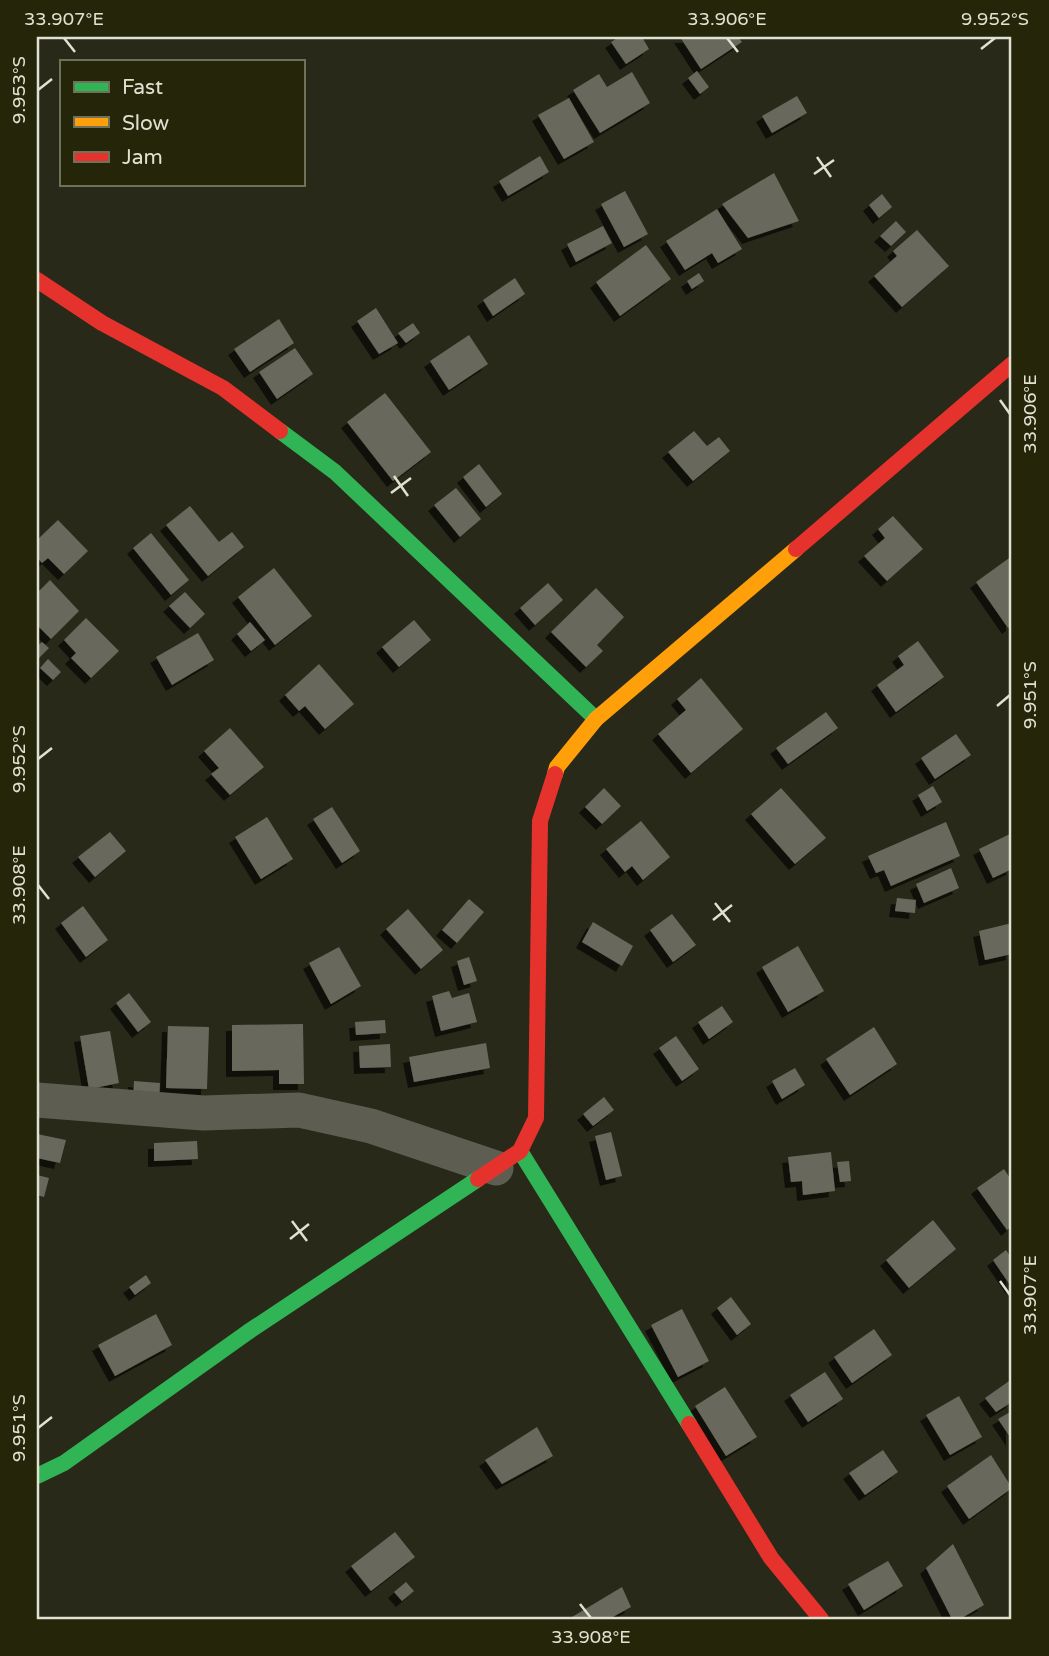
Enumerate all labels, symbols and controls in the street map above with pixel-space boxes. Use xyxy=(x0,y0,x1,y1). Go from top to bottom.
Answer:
text: 33.907°E xyxy=(24,8,104,30)
text: 33.906°E xyxy=(687,8,767,30)
text: 9.952°S xyxy=(961,8,1029,30)
text: 9.953°S xyxy=(8,56,30,124)
legend xyxy=(60,60,304,186)
text: Fast xyxy=(122,75,163,100)
text: Slow xyxy=(122,111,170,136)
text: Jam xyxy=(122,145,163,170)
text: 33.906°E xyxy=(1019,374,1041,454)
text: 9.951°S xyxy=(1019,661,1041,729)
text: 9.952°S xyxy=(8,725,30,793)
text: 33.908°E xyxy=(8,845,30,925)
text: 33.907°E xyxy=(1019,1255,1041,1335)
text: 9.951°S xyxy=(8,1394,30,1462)
text: 33.908°E xyxy=(551,1626,631,1648)

